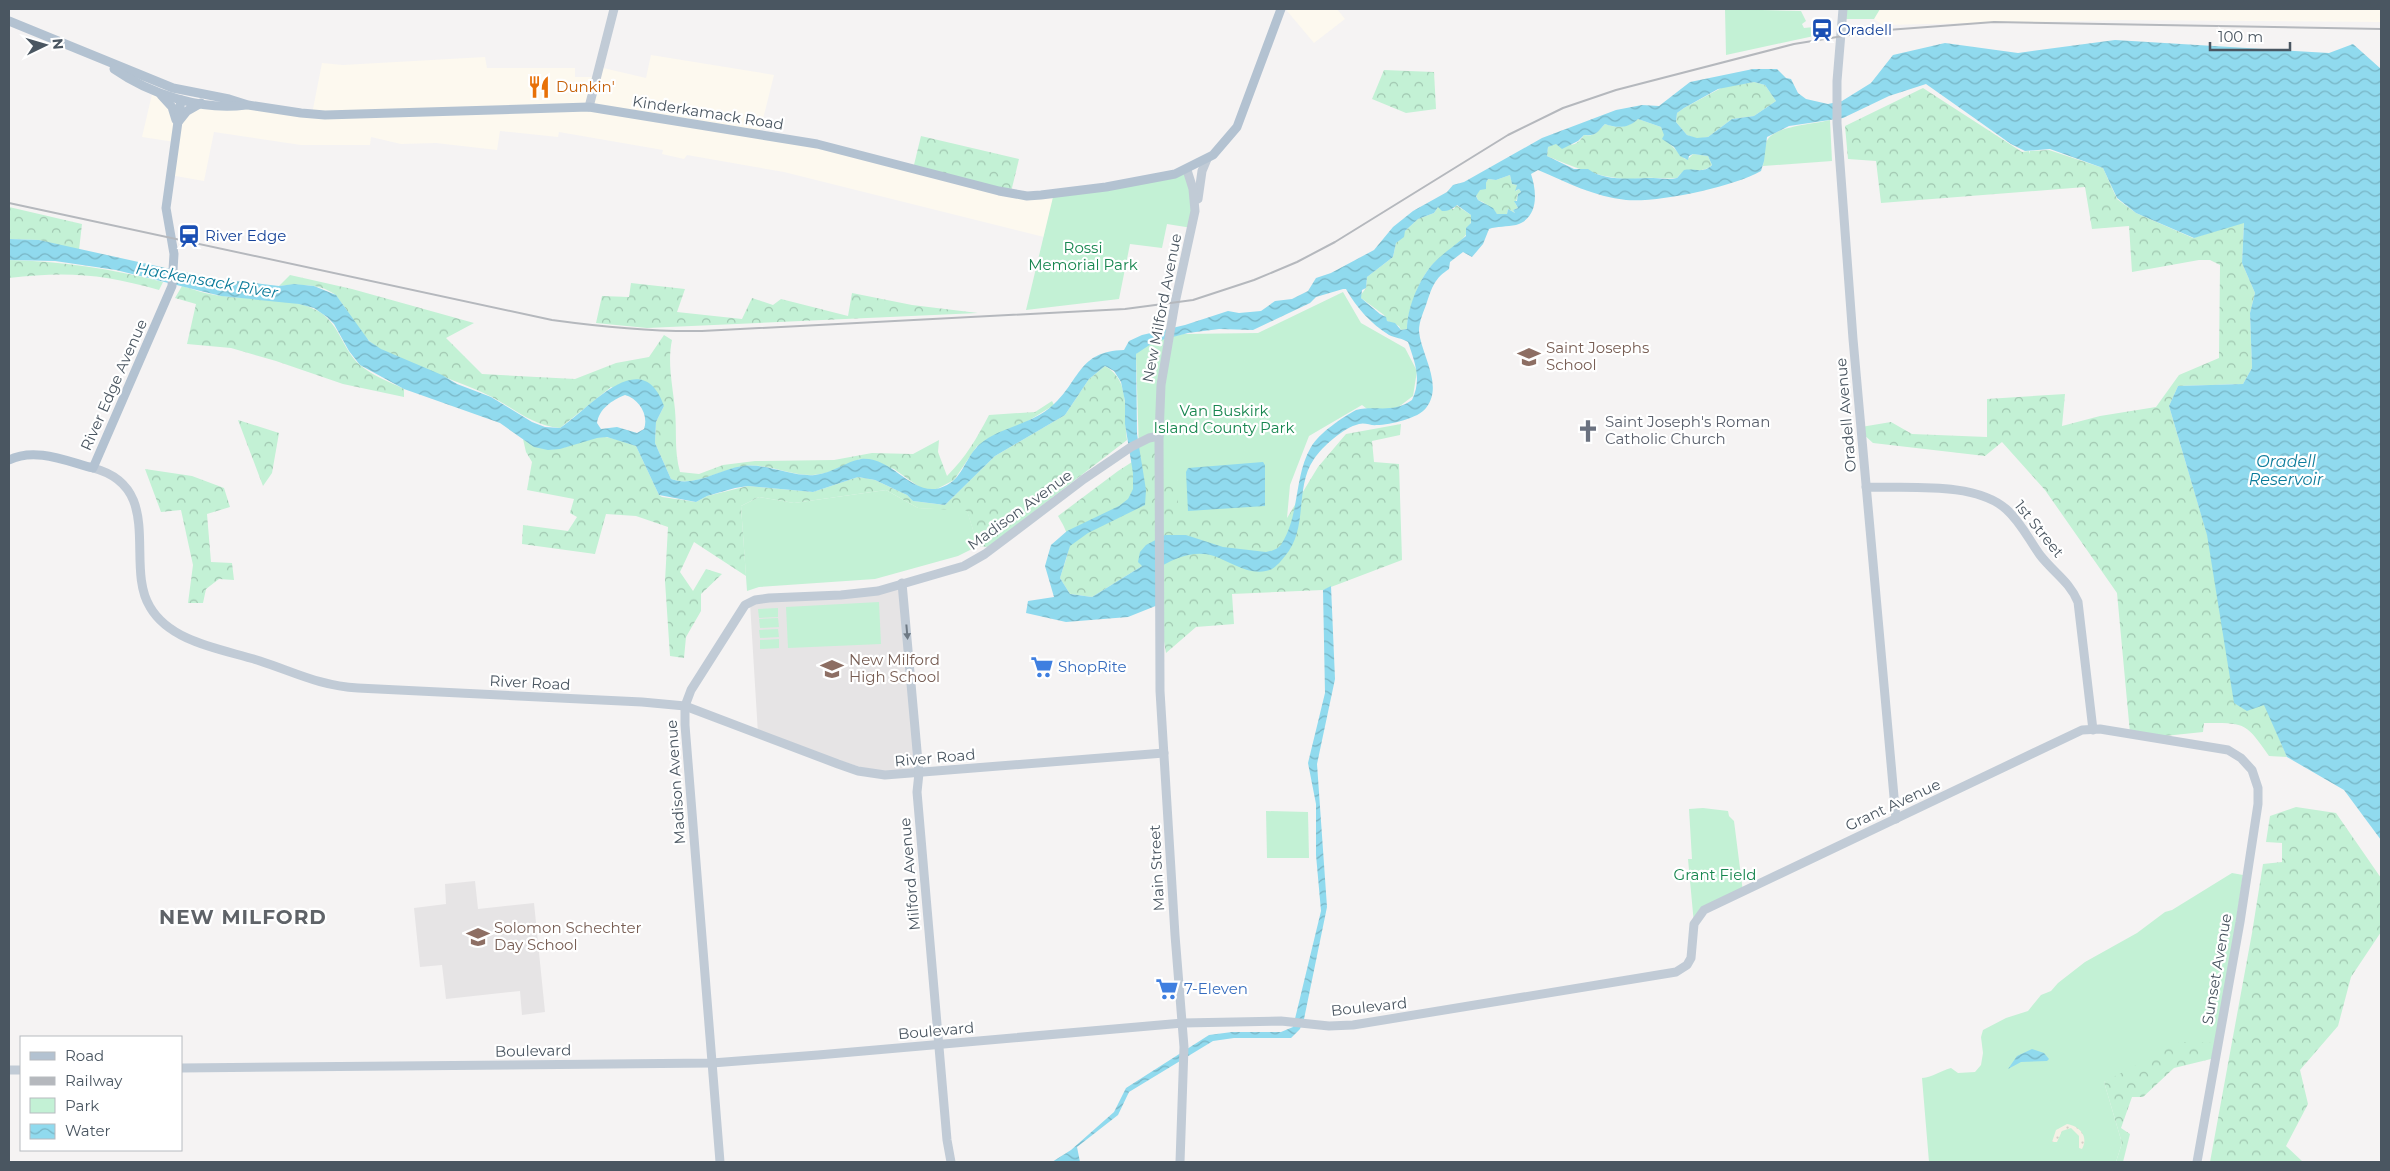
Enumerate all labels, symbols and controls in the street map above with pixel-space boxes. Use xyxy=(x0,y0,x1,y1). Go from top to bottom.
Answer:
station icon: Oradell xyxy=(1809,17,1835,43)
north arrow xyxy=(20,20,70,70)
place label: Oradell xyxy=(1838,20,1892,39)
scale bar xyxy=(2210,20,2290,52)
text: 100 m xyxy=(2218,27,2263,46)
text: N xyxy=(48,37,67,50)
restaurant icon: Dunkin' xyxy=(526,74,552,100)
place label: Dunkin' xyxy=(556,77,615,96)
street label: Kinderkamack Road xyxy=(631,91,785,134)
station icon: River Edge xyxy=(176,223,202,249)
place label: River Edge xyxy=(205,226,286,245)
street label: New Milford Avenue xyxy=(1138,232,1185,384)
park label: Rossi Memorial Park xyxy=(1028,238,1138,274)
water label: Hackensack River xyxy=(134,259,280,302)
street label: River Edge Avenue xyxy=(76,316,151,453)
place label: Saint Josephs School xyxy=(1546,338,1649,374)
school or university icon: Saint Josephs School xyxy=(1516,344,1542,370)
street label: Oradell Avenue xyxy=(1831,357,1860,473)
park label: Van Buskirk Island County Park xyxy=(1154,401,1294,437)
place label: Saint Joseph's Roman Catholic Church xyxy=(1605,412,1770,448)
church icon: Saint Joseph's Roman Catholic Church xyxy=(1575,418,1601,444)
water label: Oradell Reservoir xyxy=(2249,452,2324,489)
street label: Madison Avenue xyxy=(964,465,1076,554)
street label: 1st Street xyxy=(2011,496,2068,561)
one-way arrow xyxy=(903,624,911,640)
place label: New Milford High School xyxy=(849,650,940,686)
supermarket icon: ShopRite xyxy=(1029,654,1055,680)
school or university icon: New Milford High School xyxy=(819,656,845,682)
place label: ShopRite xyxy=(1058,657,1127,676)
street label: River Road xyxy=(489,671,571,694)
street label: Madison Avenue xyxy=(662,719,689,845)
street label: River Road xyxy=(894,745,976,770)
street label: Grant Avenue xyxy=(1842,774,1943,835)
street label: Milford Avenue xyxy=(895,817,924,931)
street label: Main Street xyxy=(1145,824,1168,912)
park label: Grant Field xyxy=(1674,865,1756,884)
district label: NEW MILFORD xyxy=(159,905,327,929)
street label: Sunset Avenue xyxy=(2197,912,2236,1026)
place label: Solomon Schechter Day School xyxy=(494,918,642,954)
school or university icon: Solomon Schechter Day School xyxy=(465,924,491,950)
supermarket icon: 7-Eleven xyxy=(1154,976,1180,1002)
place label: 7-Eleven xyxy=(1184,979,1248,998)
street label: Boulevard xyxy=(1330,993,1408,1020)
street label: Boulevard xyxy=(897,1018,975,1043)
legend xyxy=(20,1036,182,1151)
street label: Boulevard xyxy=(495,1040,571,1061)
text: Road xyxy=(65,1046,104,1065)
text: Railway xyxy=(65,1071,123,1090)
text: Park xyxy=(65,1096,99,1115)
text: Water xyxy=(65,1121,111,1140)

